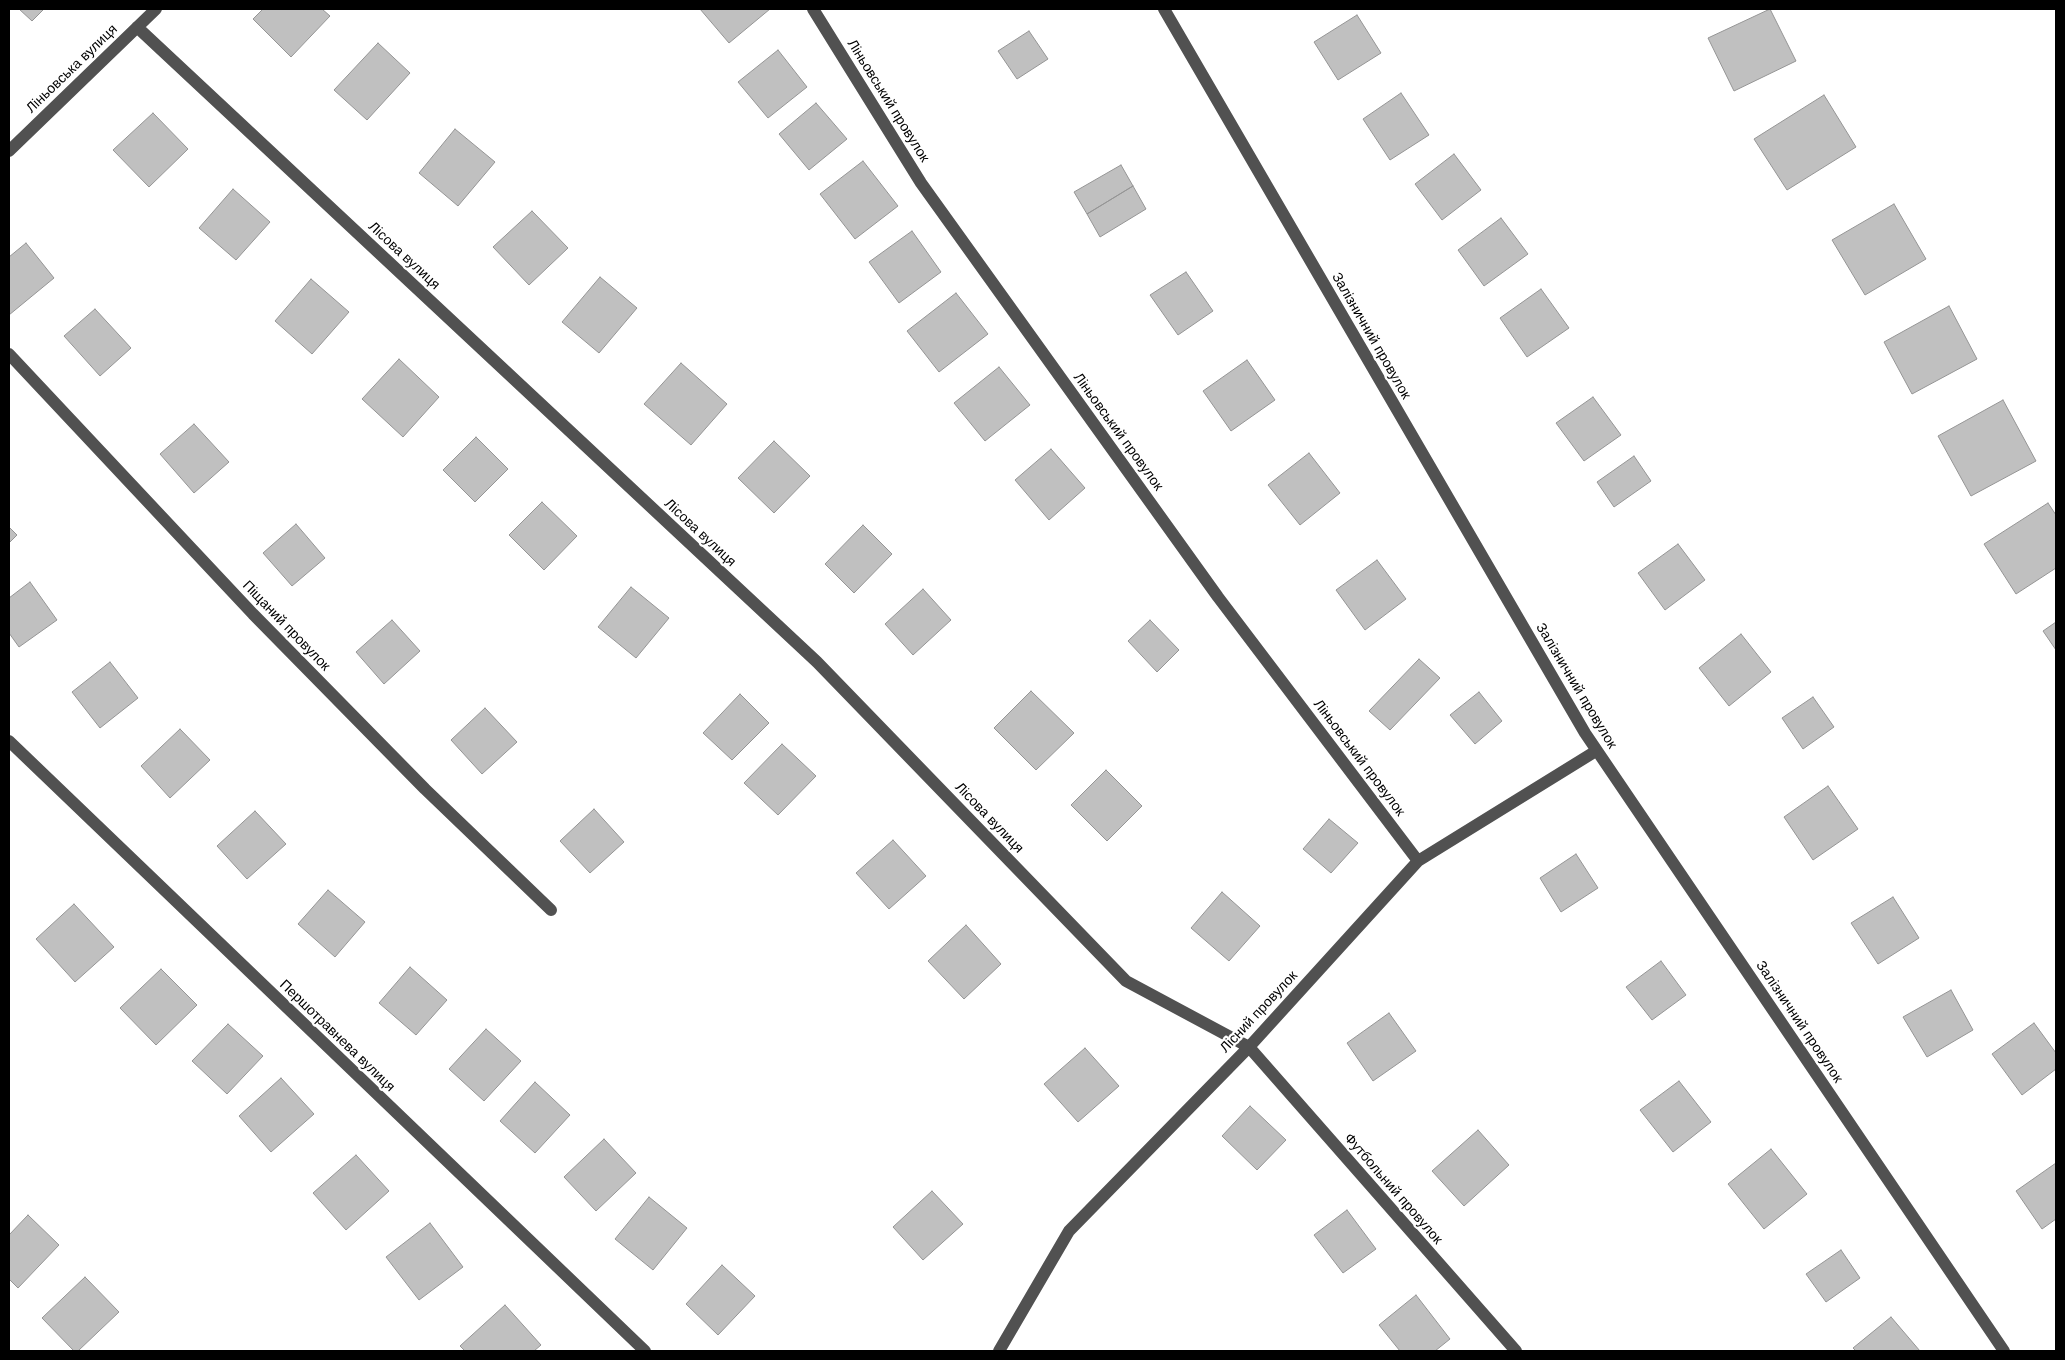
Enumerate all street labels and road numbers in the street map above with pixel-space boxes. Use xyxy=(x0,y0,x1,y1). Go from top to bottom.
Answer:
street label: Ліньовська вулиця xyxy=(23,21,121,117)
street label: Ліньовський провулок xyxy=(843,37,933,165)
street label: Лісова вулиця xyxy=(365,219,443,293)
street label: Залізничний провулок xyxy=(1328,270,1414,402)
street label: Ліньовський провулок xyxy=(1070,370,1166,494)
street label: Лісова вулиця xyxy=(661,496,739,570)
street label: Піщаний провулок xyxy=(239,577,333,675)
street label: Залізничний провулок xyxy=(1532,620,1620,752)
street label: Ліньовський провулок xyxy=(1310,696,1408,820)
street label: Лісова вулиця xyxy=(951,779,1027,857)
street label: Залізничний провулок xyxy=(1752,958,1846,1086)
street label: Лісний провулок xyxy=(1217,968,1301,1056)
street label: Першотравнева вулиця xyxy=(276,977,398,1095)
street label: Футбольний провулок xyxy=(1340,1130,1446,1248)

